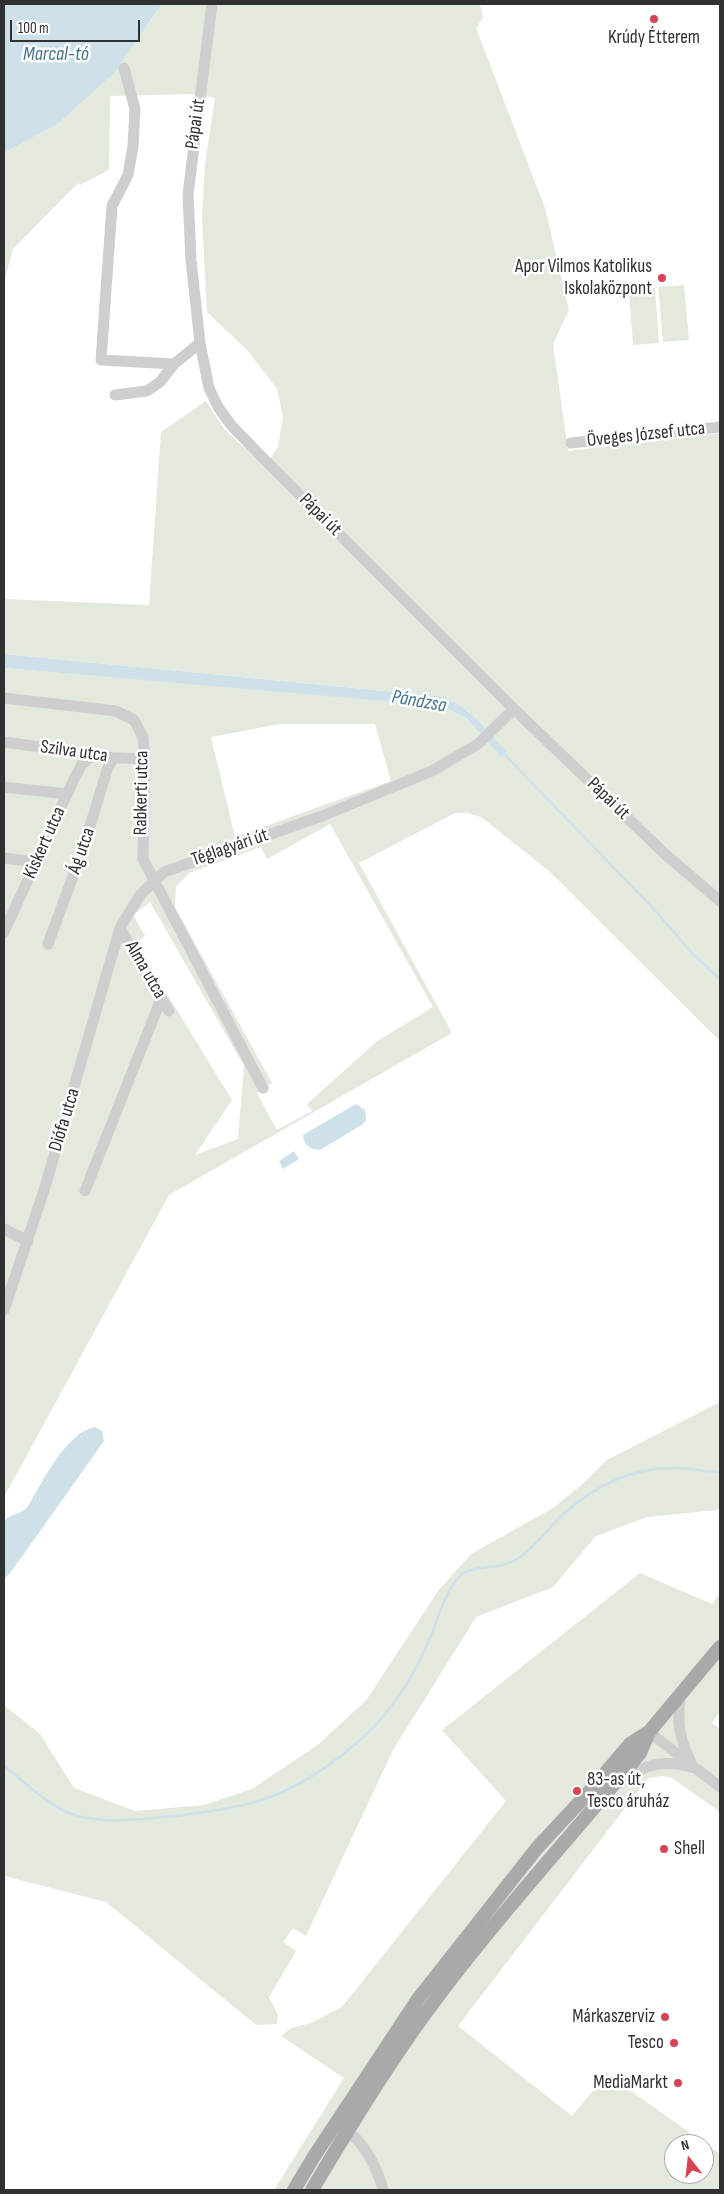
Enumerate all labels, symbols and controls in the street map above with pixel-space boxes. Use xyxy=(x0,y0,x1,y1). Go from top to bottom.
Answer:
scale bar xyxy=(12,10,142,42)
marker: Krúdy Étterem xyxy=(648,13,660,25)
text: 100 m xyxy=(18,19,49,38)
place label: Krúdy Étterem xyxy=(608,27,700,49)
water label: Marcal-tó xyxy=(23,43,89,67)
street label: Pápai út xyxy=(181,97,211,151)
place label: Apor Vilmos Katolikus Iskolaközpont xyxy=(515,256,652,300)
marker: Apor Vilmos Katolikus Iskolaközpont xyxy=(656,272,668,284)
street label: Öveges József utca xyxy=(586,417,706,453)
street label: Pápai út xyxy=(294,489,346,541)
water label: Pándzsa xyxy=(390,685,448,719)
street label: Szilva utca xyxy=(39,736,109,768)
street label: Rabkerti utca xyxy=(130,751,154,835)
street label: Pápai út xyxy=(582,773,634,825)
street label: Kiskert utca xyxy=(19,803,71,883)
street label: Téglagyári út xyxy=(189,824,271,872)
street label: Ág utca xyxy=(64,825,100,877)
street label: Alma utca xyxy=(119,937,171,1003)
street label: Diófa utca xyxy=(45,1086,85,1154)
place label: 83-as út, Tesco áruház xyxy=(587,1769,669,1813)
marker: 83-as út, Tesco áruház xyxy=(571,1785,583,1797)
place label: Shell xyxy=(674,1838,705,1860)
marker: Shell xyxy=(658,1843,670,1855)
place label: Márkaszerviz xyxy=(572,2006,655,2028)
marker: Márkaszerviz xyxy=(659,2011,671,2023)
place label: Tesco xyxy=(628,2032,664,2054)
marker: Tesco xyxy=(668,2037,680,2049)
place label: MediaMarkt xyxy=(593,2072,668,2094)
marker: MediaMarkt xyxy=(672,2077,684,2089)
north arrow xyxy=(664,2134,714,2184)
text: N xyxy=(679,2136,691,2154)

